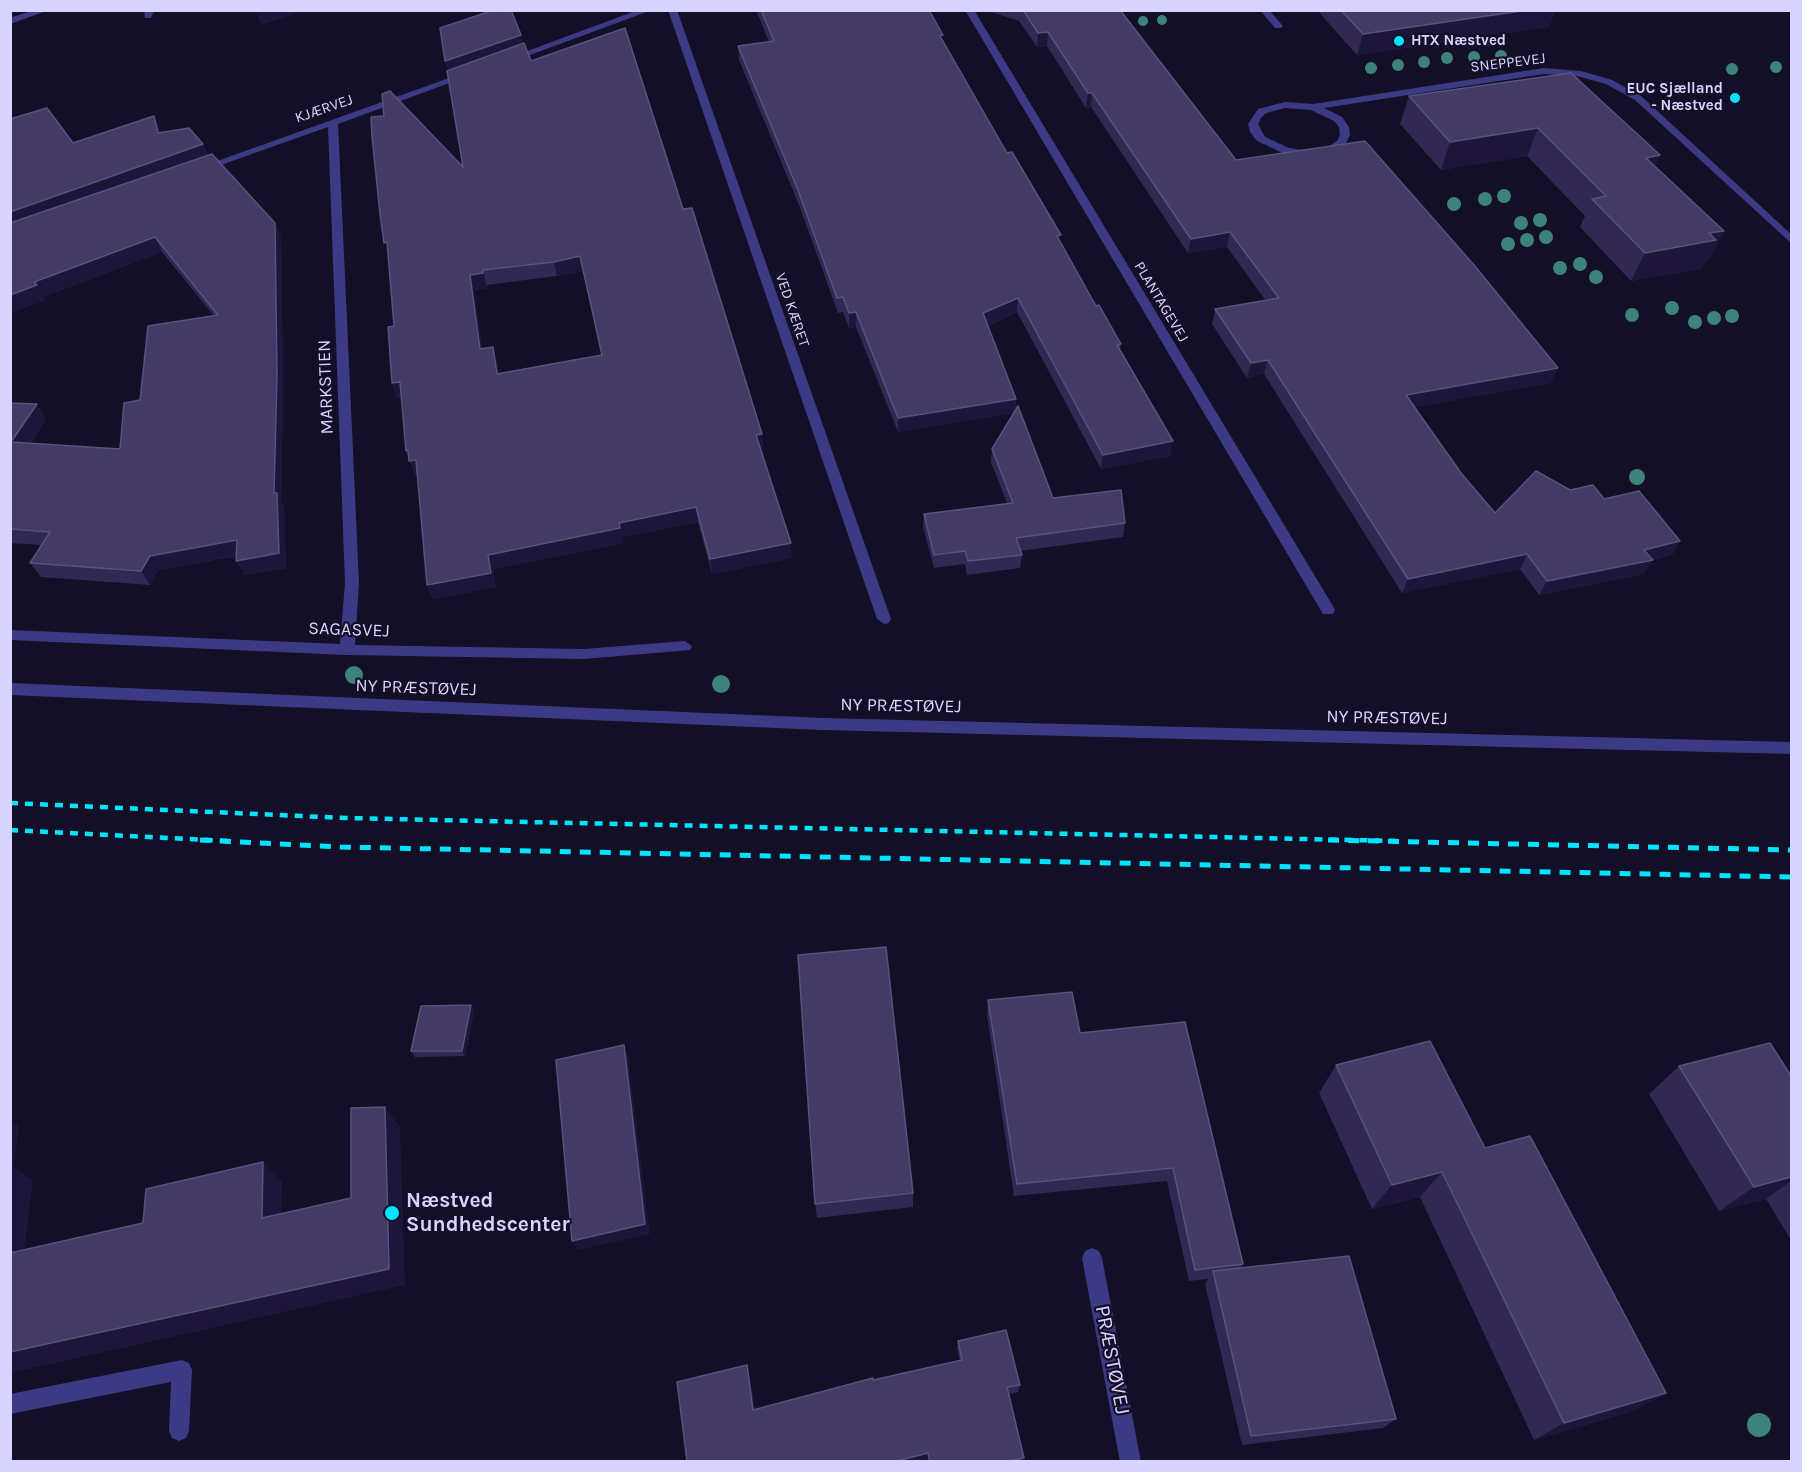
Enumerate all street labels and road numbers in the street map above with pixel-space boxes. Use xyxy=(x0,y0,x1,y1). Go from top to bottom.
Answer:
street label: SNEPPEVEJ xyxy=(1469,49,1547,77)
street label: KJÆRVEJ xyxy=(293,91,355,127)
street label: PLANTAGEVEJ xyxy=(1130,258,1192,346)
street label: VED KÆRET xyxy=(771,271,813,349)
street label: MARKSTIEN xyxy=(314,339,338,435)
street label: SAGASVEJ xyxy=(308,618,390,642)
street label: NY PRÆSTØVEJ xyxy=(355,675,477,701)
street label: NY PRÆSTØVEJ xyxy=(840,694,962,718)
street label: NY PRÆSTØVEJ xyxy=(1326,706,1448,730)
street label: PRÆSTØVEJ xyxy=(1089,1303,1135,1417)

